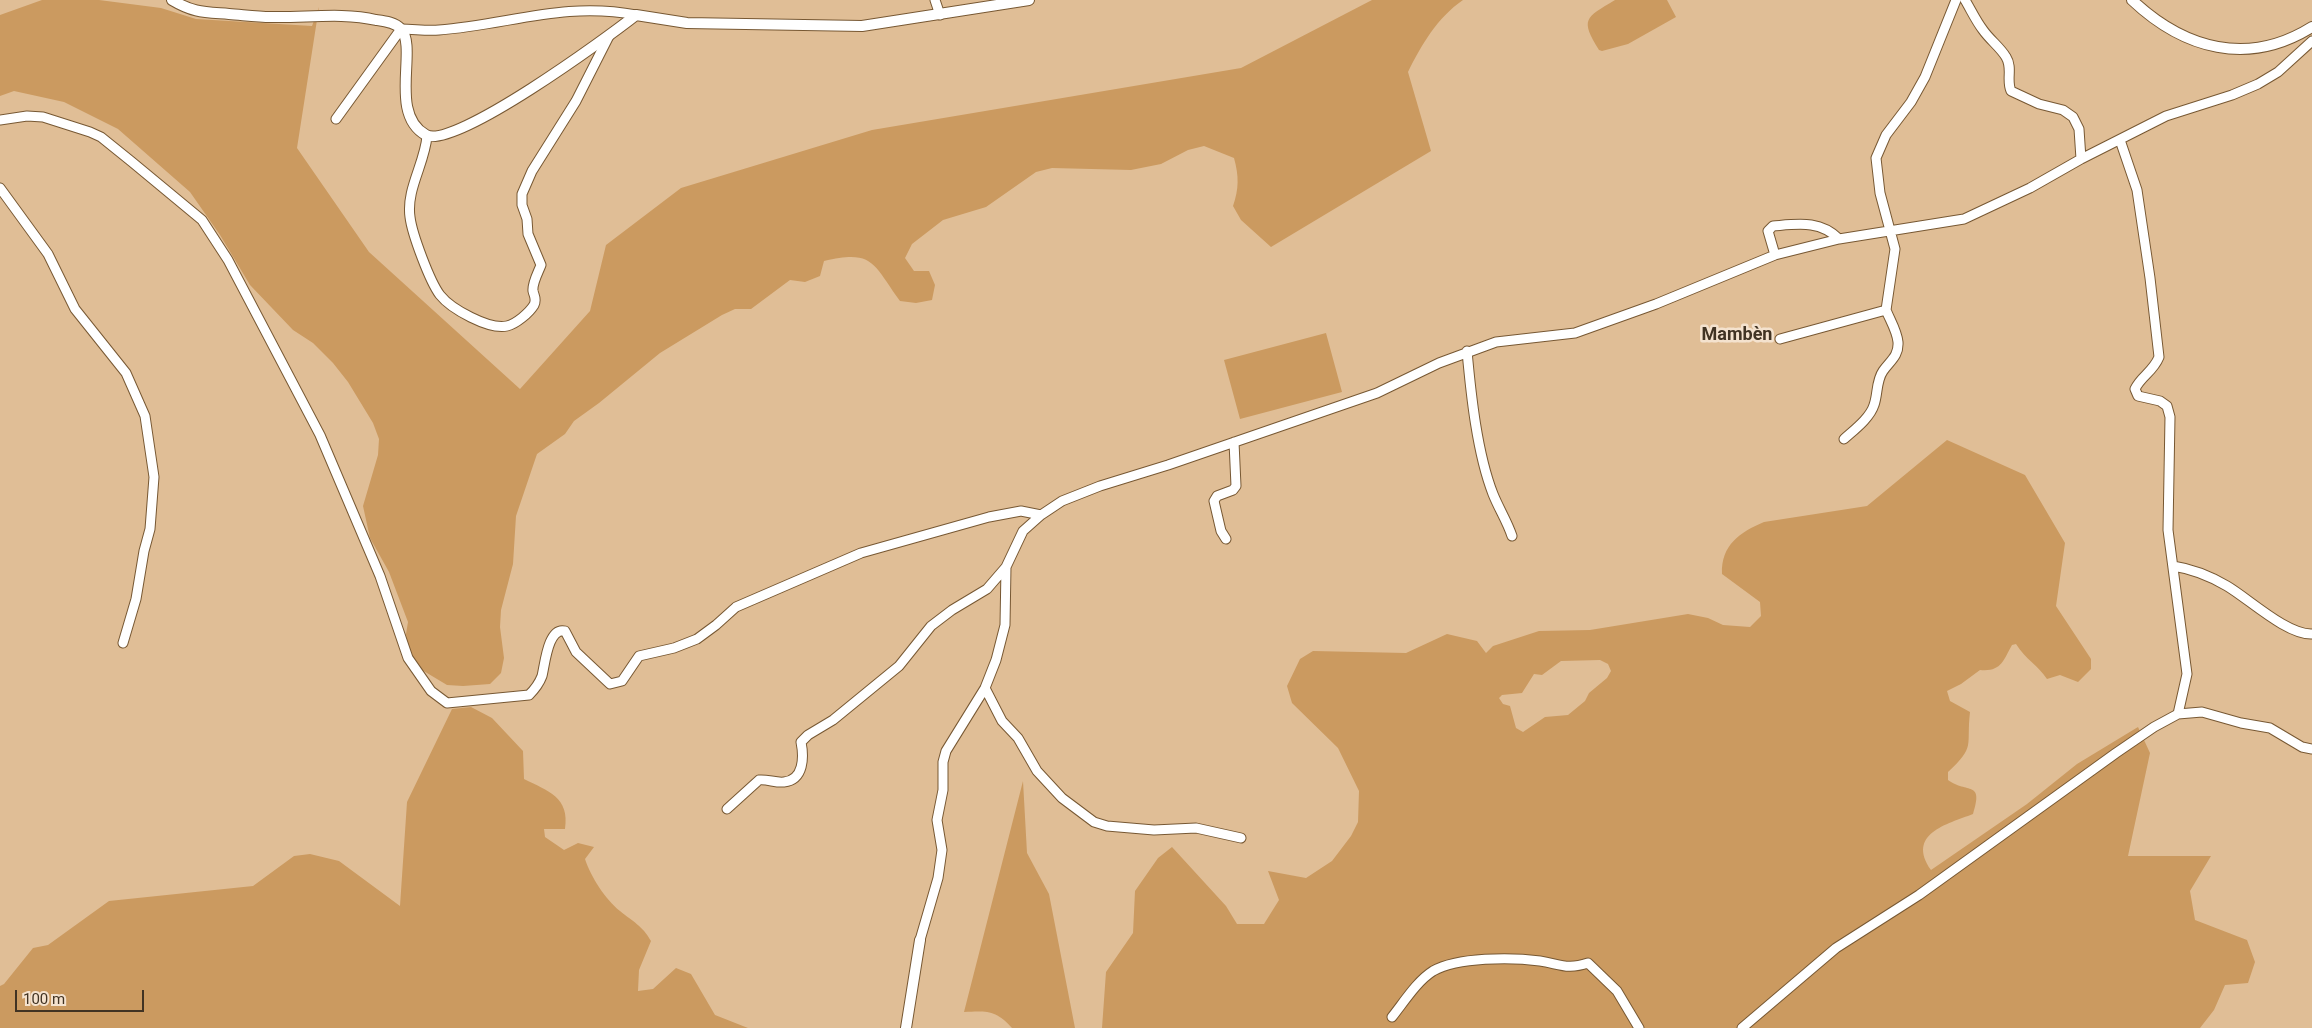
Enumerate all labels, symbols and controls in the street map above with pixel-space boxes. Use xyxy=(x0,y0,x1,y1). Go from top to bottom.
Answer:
district label: Mambèn xyxy=(1702,324,1772,346)
scale bar xyxy=(18,980,146,1012)
text: 100 m xyxy=(23,990,65,1008)

